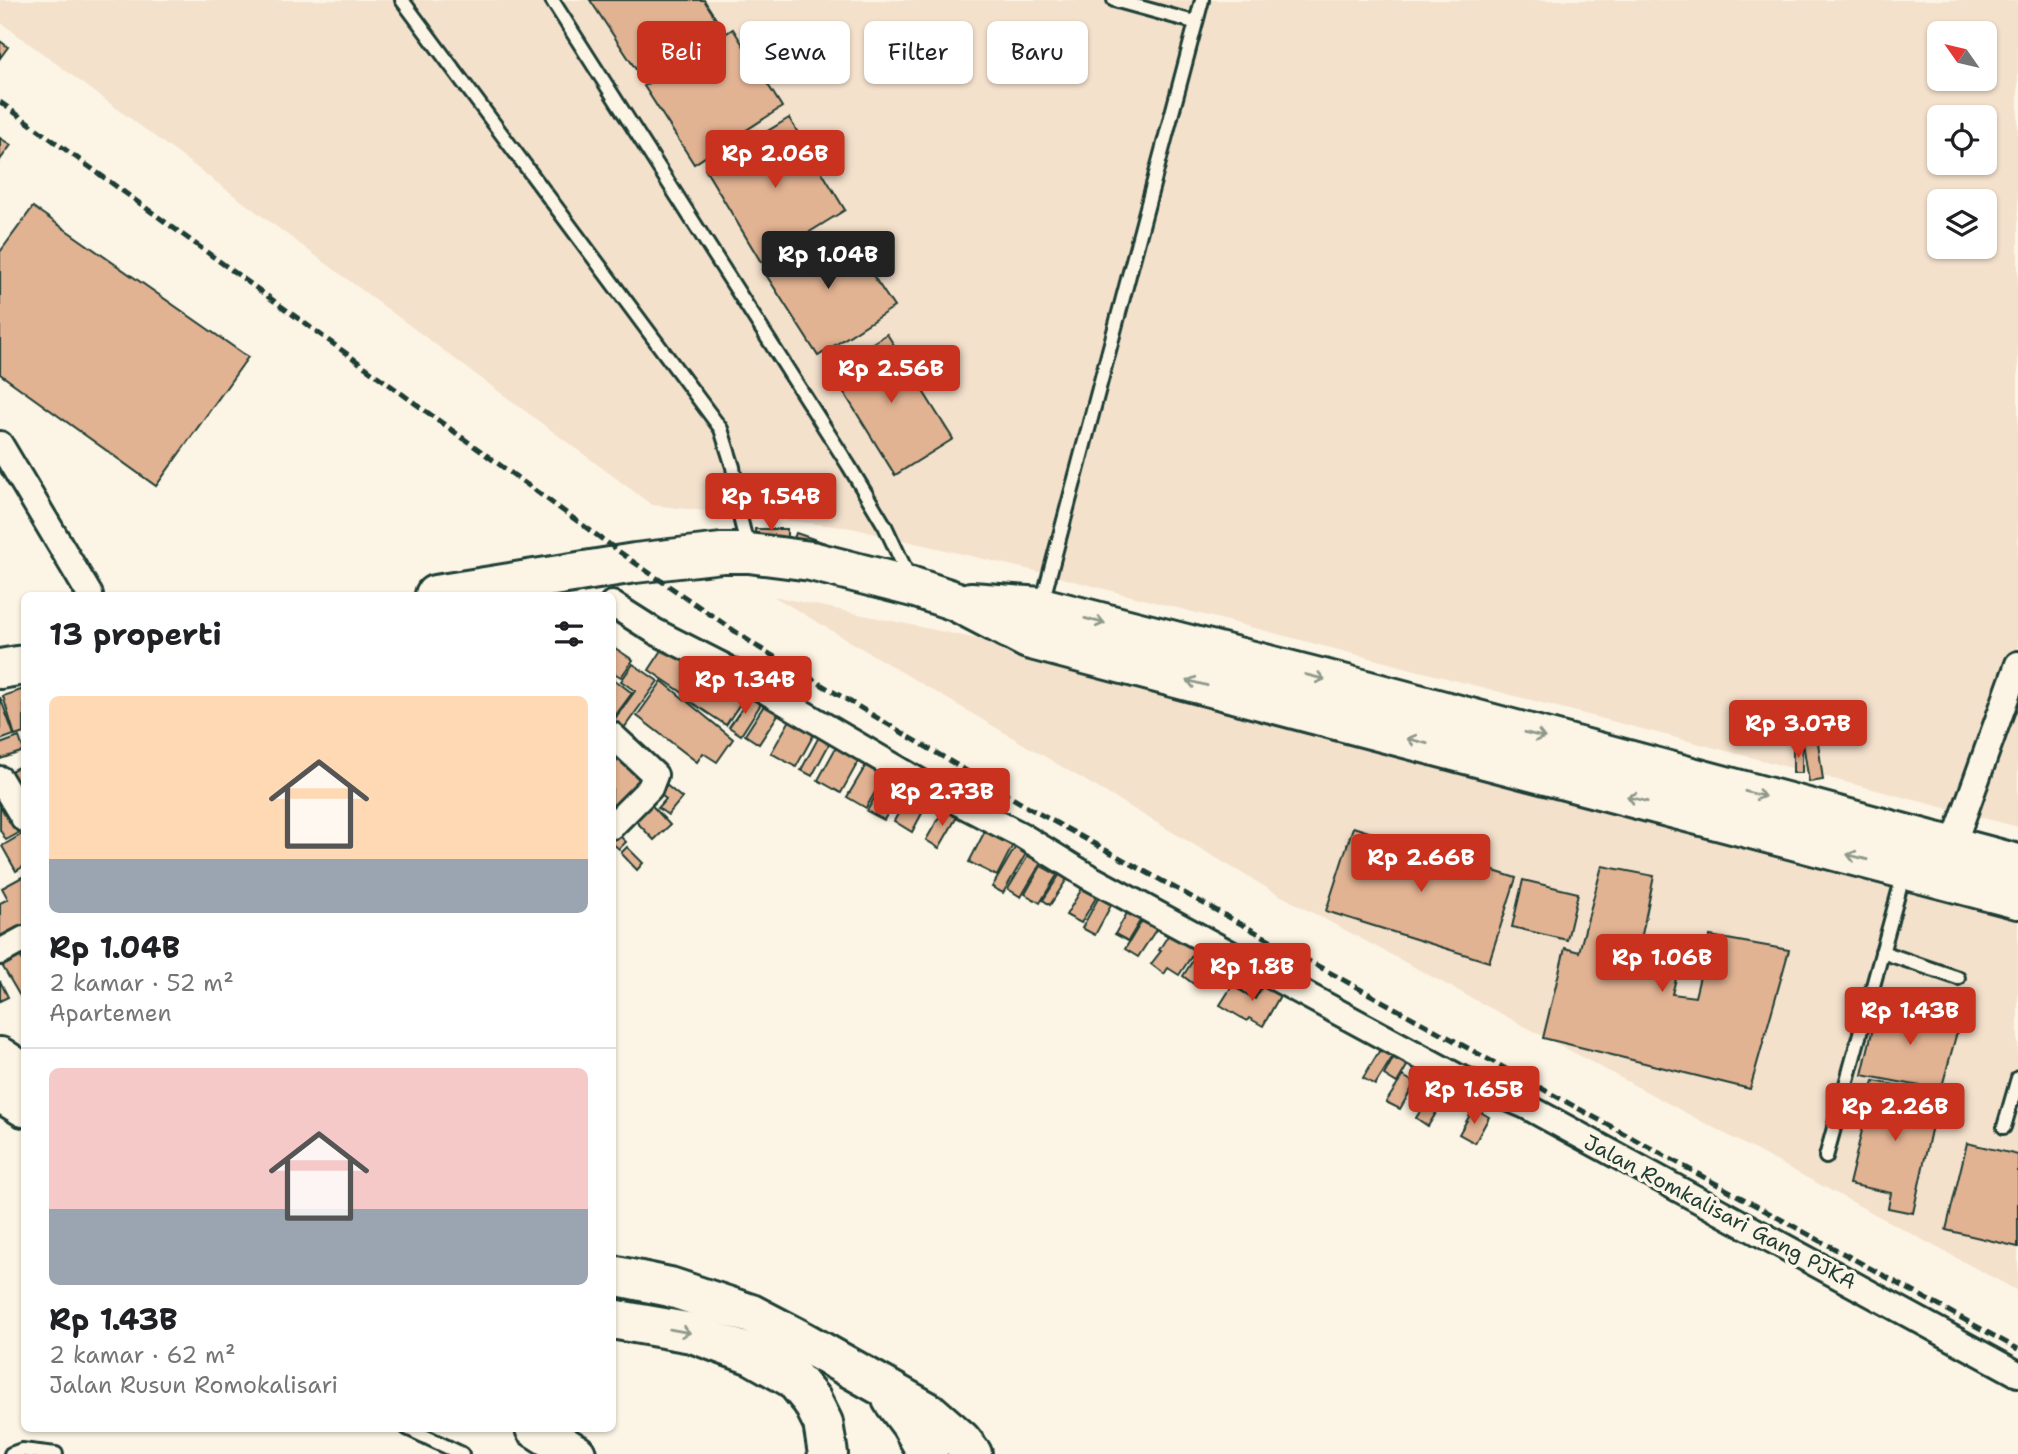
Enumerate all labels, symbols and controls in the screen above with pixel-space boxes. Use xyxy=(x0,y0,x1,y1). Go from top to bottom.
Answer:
chip: Beli xyxy=(637,21,726,84)
chip: Sewa xyxy=(740,21,850,84)
chip: Filter xyxy=(864,21,973,84)
chip: Baru xyxy=(987,21,1088,84)
north arrow xyxy=(1927,21,1997,91)
map controls xyxy=(1927,21,1997,259)
button: locate xyxy=(1927,105,1997,175)
pin: Rp 2.06B xyxy=(703,130,847,190)
text: Rp 2.06B xyxy=(722,138,828,168)
button: layers xyxy=(1927,189,1997,259)
pin: Rp 1.04B xyxy=(756,232,900,291)
text: Rp 1.04B xyxy=(778,239,878,269)
pin: Rp 2.56B xyxy=(819,346,963,405)
text: Rp 2.56B xyxy=(838,353,944,383)
pin: Rp 1.54B xyxy=(699,474,843,533)
text: Rp 1.54B xyxy=(721,481,821,511)
text: 13 properti xyxy=(49,614,222,655)
icon: filters xyxy=(550,615,588,653)
one-way arrow xyxy=(1083,615,1106,628)
pin: Rp 1.34B xyxy=(673,656,817,716)
text: Rp 1.34B xyxy=(695,664,795,694)
one-way arrow xyxy=(1304,671,1326,684)
one-way arrow xyxy=(1186,676,1209,689)
pin: Rp 3.07B xyxy=(1726,700,1870,760)
text: Rp 3.07B xyxy=(1745,708,1851,738)
one-way arrow xyxy=(1524,729,1546,742)
one-way arrow xyxy=(1406,734,1429,747)
icon: home xyxy=(256,741,382,867)
pin: Rp 2.73B xyxy=(870,768,1014,828)
text: Rp 2.73B xyxy=(890,776,994,806)
one-way arrow xyxy=(1743,788,1766,801)
one-way arrow xyxy=(1626,792,1649,805)
pin: Rp 2.66B xyxy=(1349,834,1493,894)
text: Rp 2.66B xyxy=(1367,842,1475,872)
one-way arrow xyxy=(1846,850,1869,863)
text: Rp 1.04B xyxy=(49,927,180,968)
pin: Rp 1.06B xyxy=(1590,934,1734,994)
text: Rp 1.06B xyxy=(1612,942,1712,972)
pin: Rp 1.8B xyxy=(1187,944,1317,1003)
text: Rp 1.8B xyxy=(1210,951,1294,981)
text: 2 kamar · 52 m² xyxy=(49,968,234,998)
pin: Rp 1.43B xyxy=(1838,988,1982,1047)
text: Rp 1.43B xyxy=(1861,995,1959,1025)
text: Apartemen xyxy=(49,998,172,1028)
pin: Rp 1.65B xyxy=(1402,1066,1546,1126)
text: Rp 1.65B xyxy=(1424,1074,1524,1104)
pin: Rp 2.26B xyxy=(1823,1084,1967,1143)
text: Rp 2.26B xyxy=(1841,1091,1949,1121)
icon: home xyxy=(256,1113,382,1239)
street label: Jalan Romkalisari Gang PJKA xyxy=(1579,1128,1861,1296)
text: Rp 1.43B xyxy=(49,1299,178,1340)
one-way arrow xyxy=(668,1325,691,1338)
text: 2 kamar · 62 m² xyxy=(49,1340,236,1370)
text: Jalan Rusun Romokalisari xyxy=(49,1370,338,1400)

